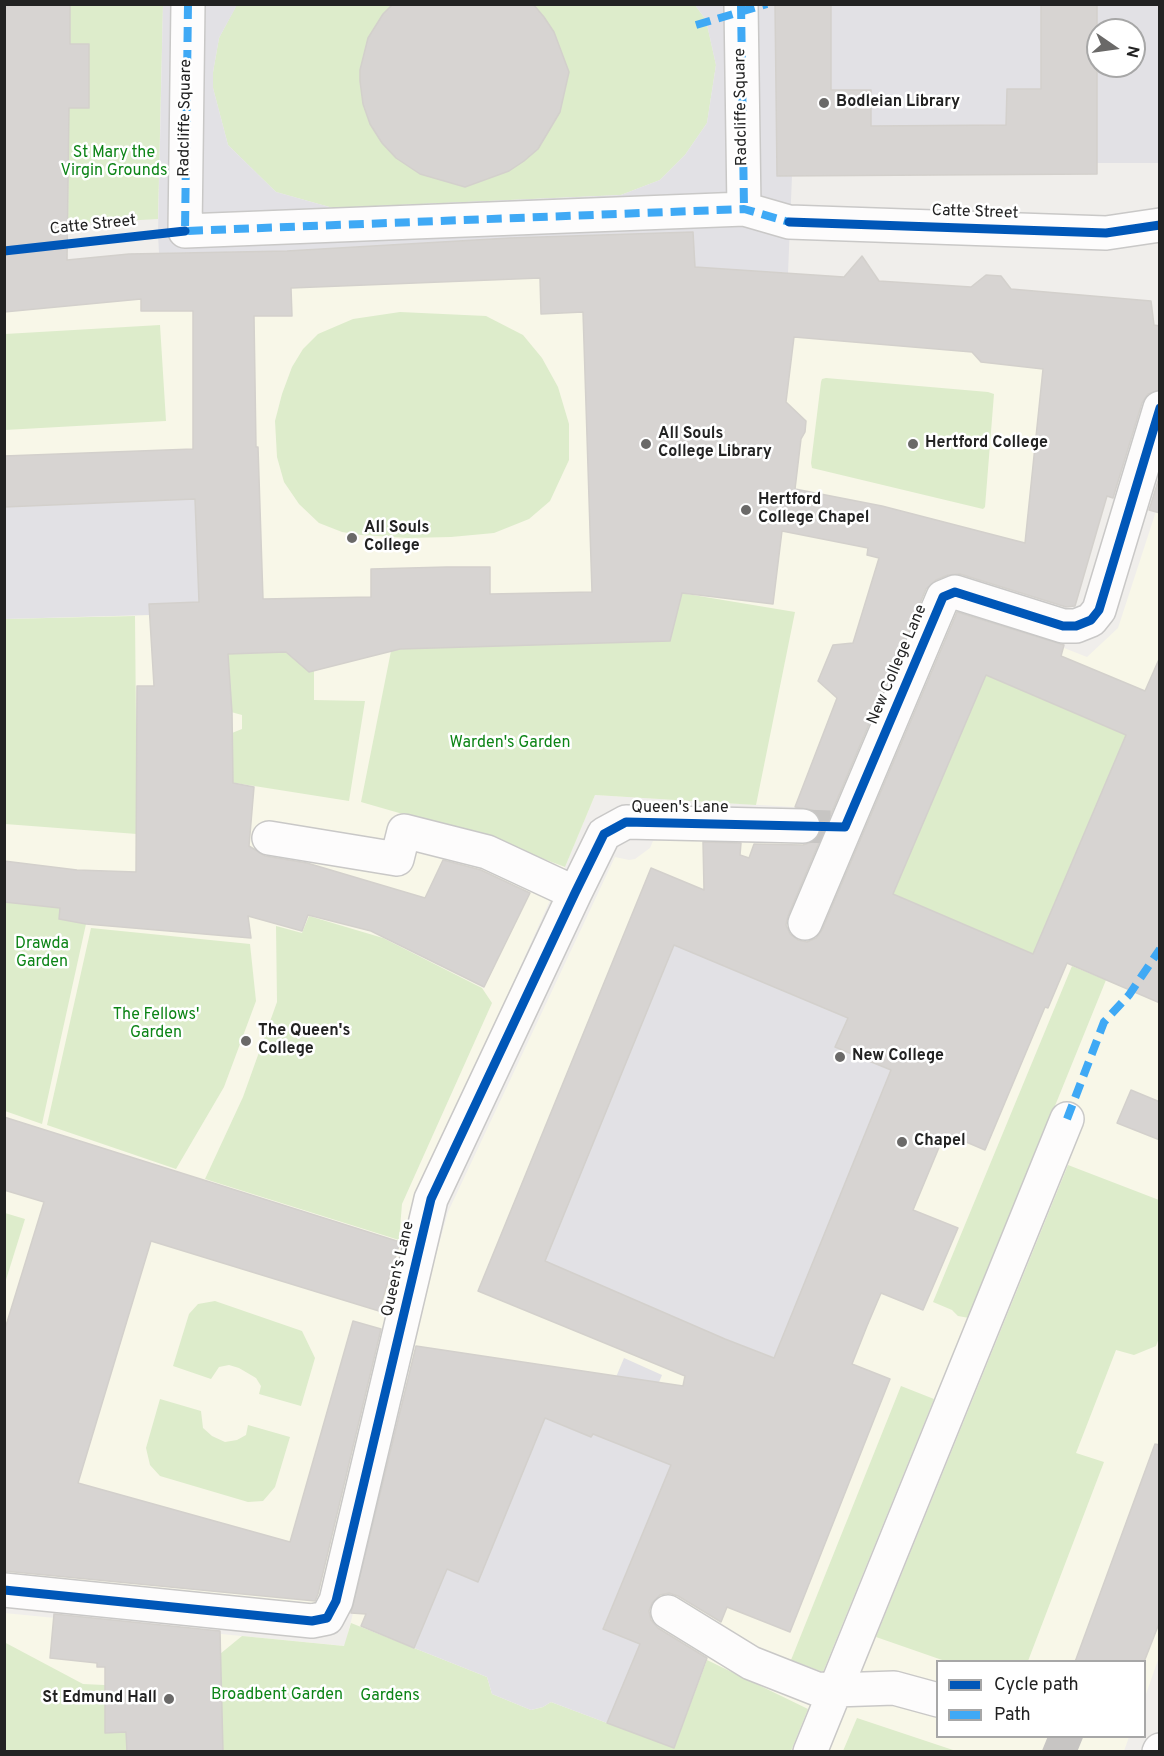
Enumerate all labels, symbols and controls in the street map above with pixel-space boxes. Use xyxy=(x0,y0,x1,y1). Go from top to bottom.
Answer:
north arrow xyxy=(1086,18,1146,78)
text: N xyxy=(1121,44,1143,59)
street label: Radcliffe Square xyxy=(731,48,753,166)
street label: Radcliffe Square xyxy=(175,59,197,177)
place label: Bodleian Library xyxy=(836,93,960,113)
marker: Bodleian Library xyxy=(817,96,831,110)
park label: St Mary the Virgin Grounds xyxy=(61,144,167,182)
street label: Catte Street xyxy=(931,202,1019,224)
street label: Catte Street xyxy=(49,212,137,240)
place label: All Souls College Library xyxy=(658,425,772,463)
place label: Hertford College xyxy=(925,434,1048,454)
marker: All Souls College Library xyxy=(639,437,653,451)
marker: Hertford College xyxy=(906,437,920,451)
place label: Hertford College Chapel xyxy=(758,491,869,529)
marker: Hertford College Chapel xyxy=(739,503,753,517)
place label: All Souls College xyxy=(364,519,429,557)
marker: All Souls College xyxy=(345,531,359,545)
street label: New College Lane xyxy=(864,602,932,728)
park label: Warden's Garden xyxy=(449,734,571,754)
street label: Queen's Lane xyxy=(631,799,729,819)
park label: Drawda Garden xyxy=(15,935,69,973)
park label: The Fellows' Garden xyxy=(113,1006,199,1044)
place label: The Queen's College xyxy=(258,1022,350,1060)
marker: The Queen's College xyxy=(239,1034,253,1048)
place label: New College xyxy=(852,1047,944,1067)
marker: New College xyxy=(833,1050,847,1064)
place label: Chapel xyxy=(914,1132,966,1152)
marker: Chapel xyxy=(895,1135,909,1149)
street label: Queen's Lane xyxy=(379,1219,419,1319)
legend xyxy=(936,1660,1146,1738)
text: Cycle path xyxy=(994,1674,1079,1697)
park label: Broadbent Garden xyxy=(211,1686,343,1706)
park label: Gardens xyxy=(360,1687,420,1707)
place label: St Edmund Hall xyxy=(42,1689,157,1709)
marker: St Edmund Hall xyxy=(162,1692,176,1706)
text: Path xyxy=(994,1704,1031,1727)

